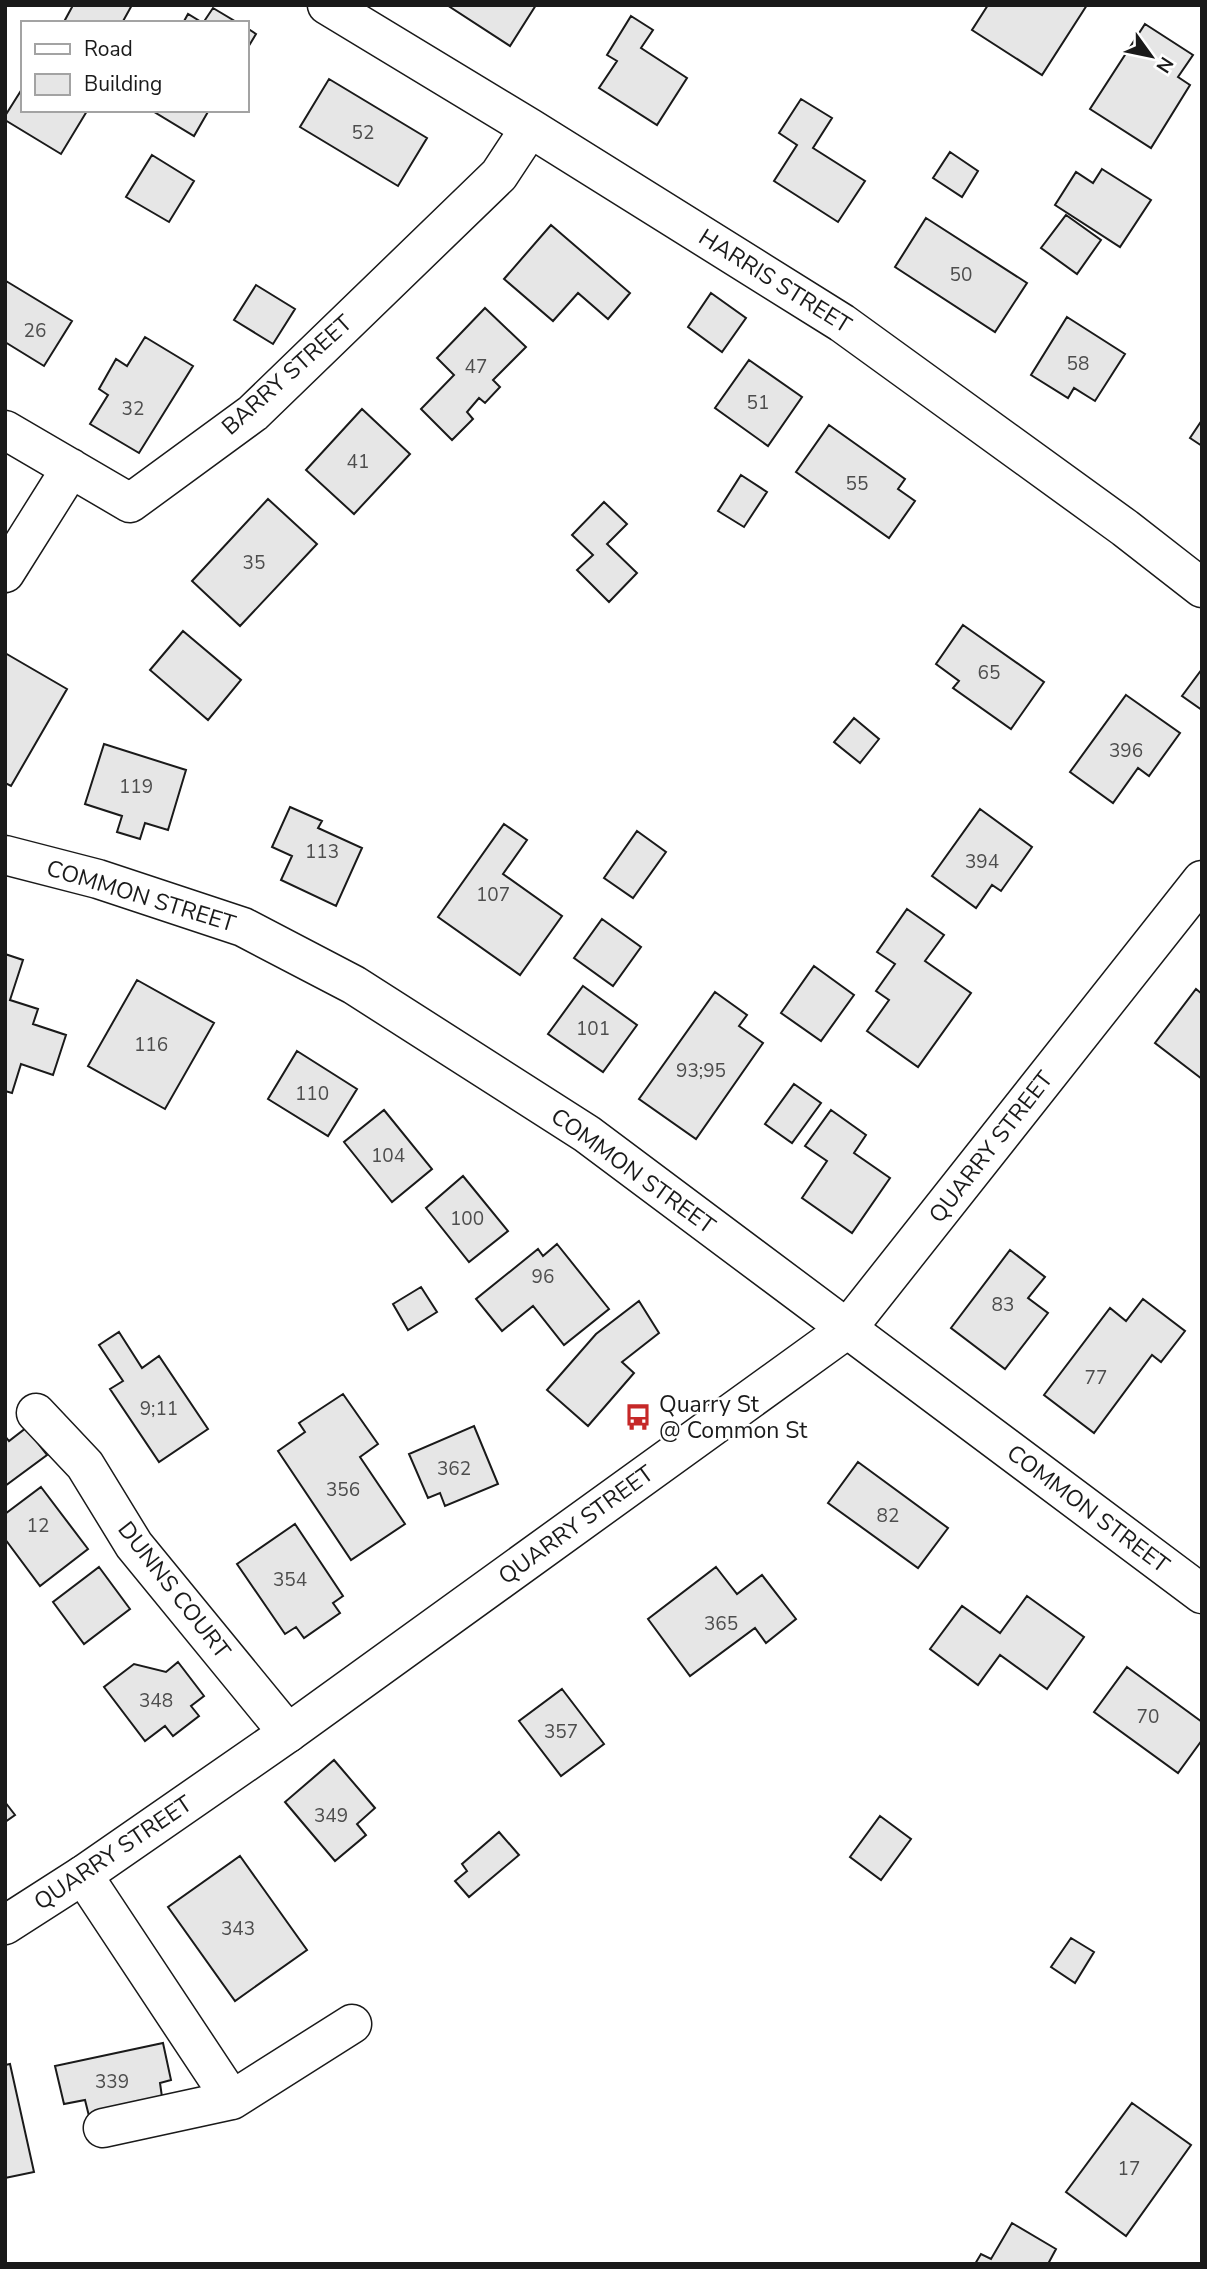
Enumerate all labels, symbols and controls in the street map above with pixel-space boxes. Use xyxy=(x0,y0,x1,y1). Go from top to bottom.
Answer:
legend xyxy=(21,21,248,112)
north arrow xyxy=(1116,21,1186,91)
text: Road xyxy=(84,35,133,63)
text: N xyxy=(1150,52,1179,78)
text: Building xyxy=(84,70,162,98)
house number: 52 xyxy=(352,120,374,146)
street label: HARRIS STREET xyxy=(693,222,857,340)
house number: 50 xyxy=(950,262,972,288)
street label: BARRY STREET xyxy=(215,308,359,442)
house number: 26 xyxy=(24,318,46,344)
house number: 58 xyxy=(1067,351,1089,377)
house number: 47 xyxy=(465,354,487,380)
house number: 51 xyxy=(747,390,769,416)
house number: 32 xyxy=(122,396,144,422)
house number: 41 xyxy=(347,449,369,475)
house number: 55 xyxy=(846,471,868,497)
house number: 35 xyxy=(243,550,265,576)
house number: 65 xyxy=(978,660,1000,686)
house number: 396 xyxy=(1109,738,1143,764)
house number: 119 xyxy=(119,774,153,800)
house number: 113 xyxy=(305,839,339,865)
house number: 394 xyxy=(965,849,999,875)
street label: COMMON STREET xyxy=(43,853,239,940)
house number: 107 xyxy=(476,882,510,908)
house number: 101 xyxy=(576,1016,610,1042)
house number: 116 xyxy=(134,1032,168,1058)
house number: 93;95 xyxy=(676,1058,726,1084)
street label: QUARRY STREET xyxy=(922,1065,1060,1229)
house number: 110 xyxy=(295,1081,329,1107)
street label: COMMON STREET xyxy=(545,1101,721,1241)
house number: 104 xyxy=(371,1143,405,1169)
house number: 100 xyxy=(450,1206,484,1232)
house number: 96 xyxy=(532,1264,554,1290)
house number: 83 xyxy=(992,1292,1014,1318)
house number: 77 xyxy=(1085,1365,1107,1391)
place label: Quarry St @ Common St xyxy=(659,1389,808,1446)
house number: 9;11 xyxy=(140,1396,178,1422)
bus stop icon: Quarry St @ Common St xyxy=(623,1402,653,1432)
street label: COMMON STREET xyxy=(1000,1438,1176,1580)
house number: 362 xyxy=(437,1456,471,1482)
street label: QUARRY STREET xyxy=(492,1458,660,1592)
house number: 356 xyxy=(326,1477,360,1503)
house number: 82 xyxy=(877,1503,899,1529)
house number: 12 xyxy=(27,1513,49,1539)
street label: DUNNS COURT xyxy=(111,1515,237,1665)
house number: 354 xyxy=(273,1567,307,1593)
house number: 365 xyxy=(704,1611,738,1637)
house number: 348 xyxy=(139,1688,173,1714)
house number: 70 xyxy=(1137,1704,1159,1730)
house number: 357 xyxy=(544,1719,578,1745)
street label: QUARRY STREET xyxy=(28,1788,198,1917)
house number: 349 xyxy=(314,1803,348,1829)
house number: 343 xyxy=(221,1916,255,1942)
house number: 339 xyxy=(95,2069,129,2095)
house number: 17 xyxy=(1118,2156,1140,2182)

